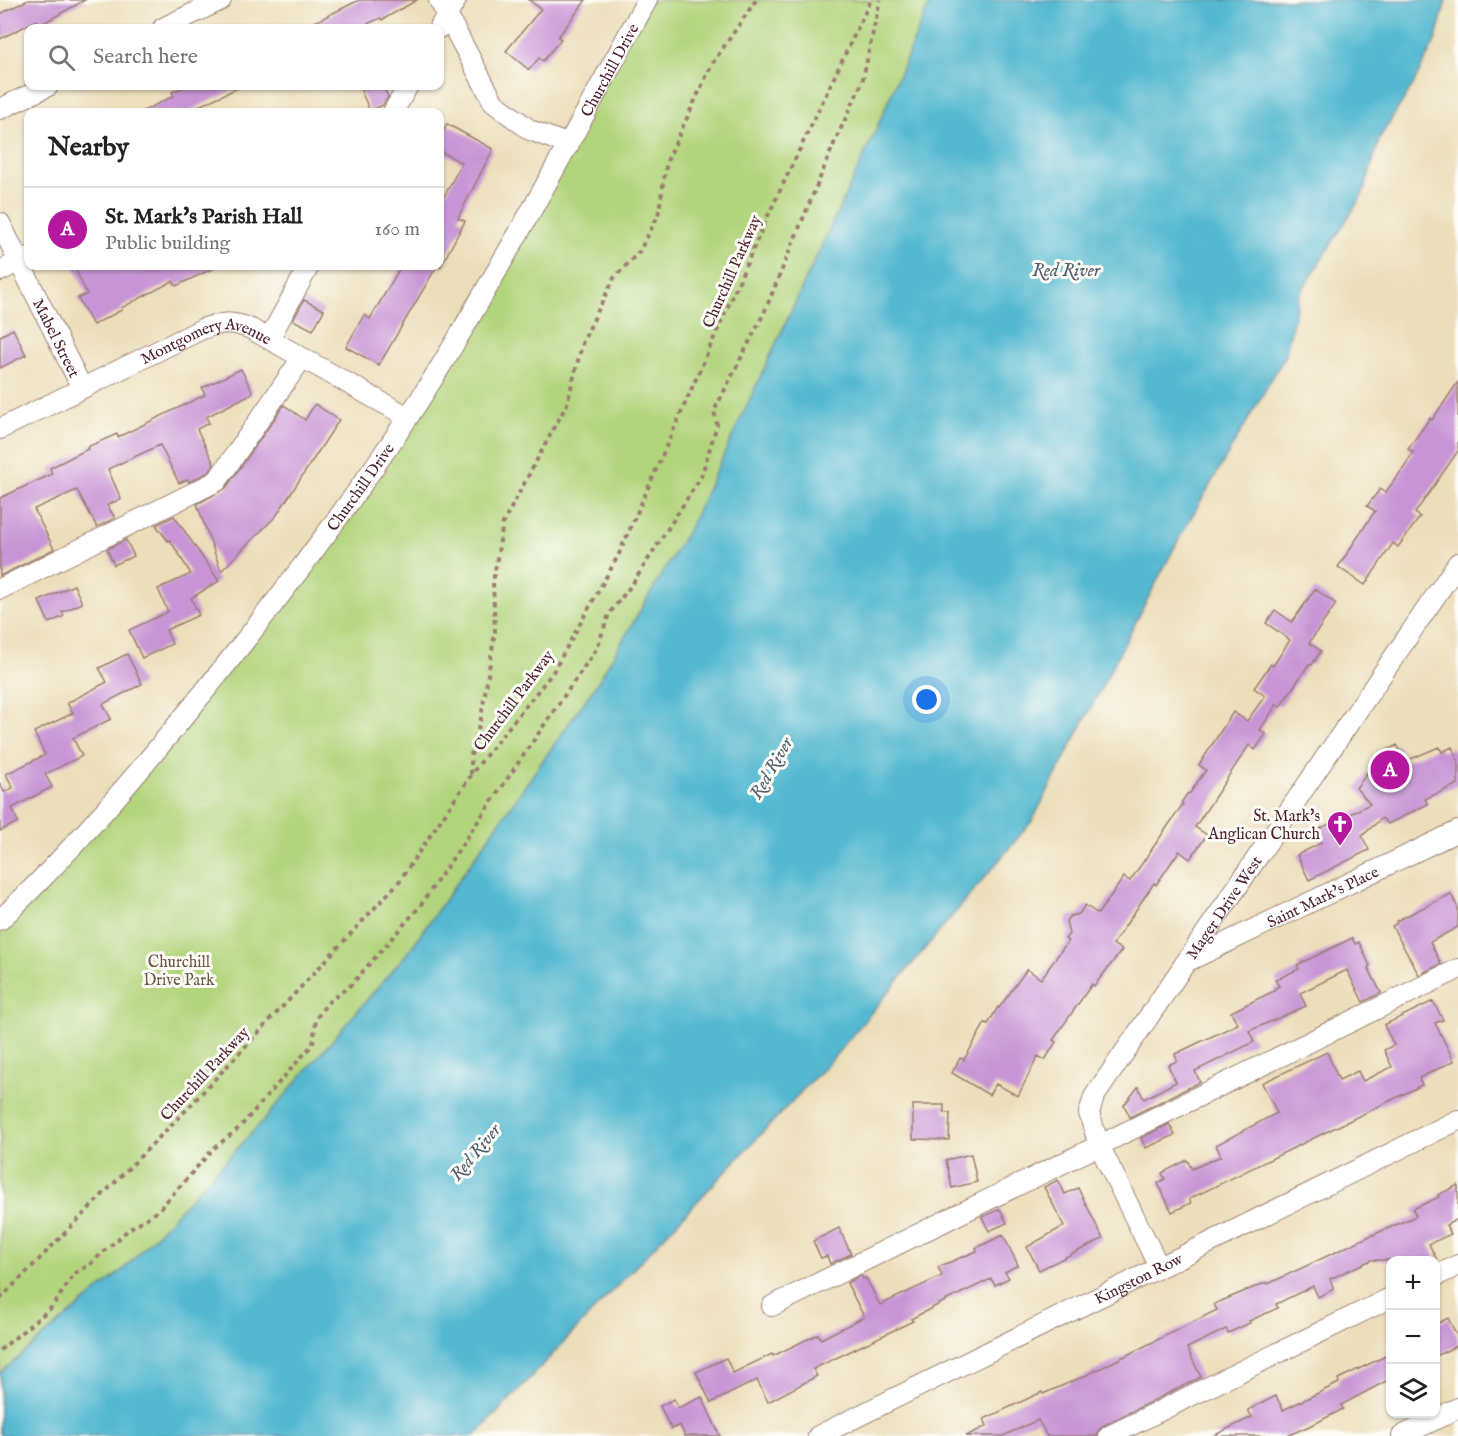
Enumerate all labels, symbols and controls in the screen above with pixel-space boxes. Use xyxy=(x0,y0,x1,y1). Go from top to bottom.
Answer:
street label: Churchill Drive xyxy=(577,21,644,121)
search box xyxy=(24,24,444,90)
icon: search xyxy=(45,41,78,74)
text: Search here xyxy=(93,43,198,71)
text: Nearby xyxy=(48,131,129,164)
text: St. Mark's Parish Hall xyxy=(105,203,303,231)
street label: Churchill Parkway xyxy=(699,212,767,331)
text: A xyxy=(61,217,74,242)
text: 160 m xyxy=(374,217,420,242)
text: Public building xyxy=(105,231,230,256)
water label: Red River xyxy=(1032,260,1101,283)
street label: Mabel Street xyxy=(27,296,83,382)
street label: Montgomery Avenue xyxy=(138,315,274,370)
street label: Churchill Drive xyxy=(324,440,400,536)
street label: Churchill Parkway xyxy=(470,647,559,756)
your location xyxy=(912,685,941,714)
water label: Red River xyxy=(745,733,800,804)
pin: A xyxy=(1370,748,1410,792)
place label: St. Mark's Anglican Church xyxy=(1207,807,1320,845)
church icon: St. Mark's Anglican Church xyxy=(1325,809,1355,847)
street label: Mager Drive West xyxy=(1183,852,1268,964)
street label: Saint Mark's Place xyxy=(1264,863,1382,933)
park label: Churchill Drive Park xyxy=(143,953,215,991)
street label: Churchill Parkway xyxy=(157,1023,254,1126)
water label: Red River xyxy=(446,1119,507,1186)
street label: Kingston Row xyxy=(1092,1249,1187,1310)
map controls xyxy=(1386,1256,1440,1418)
button: + xyxy=(1386,1256,1440,1310)
button: − xyxy=(1386,1310,1440,1364)
button: layers xyxy=(1386,1364,1440,1418)

